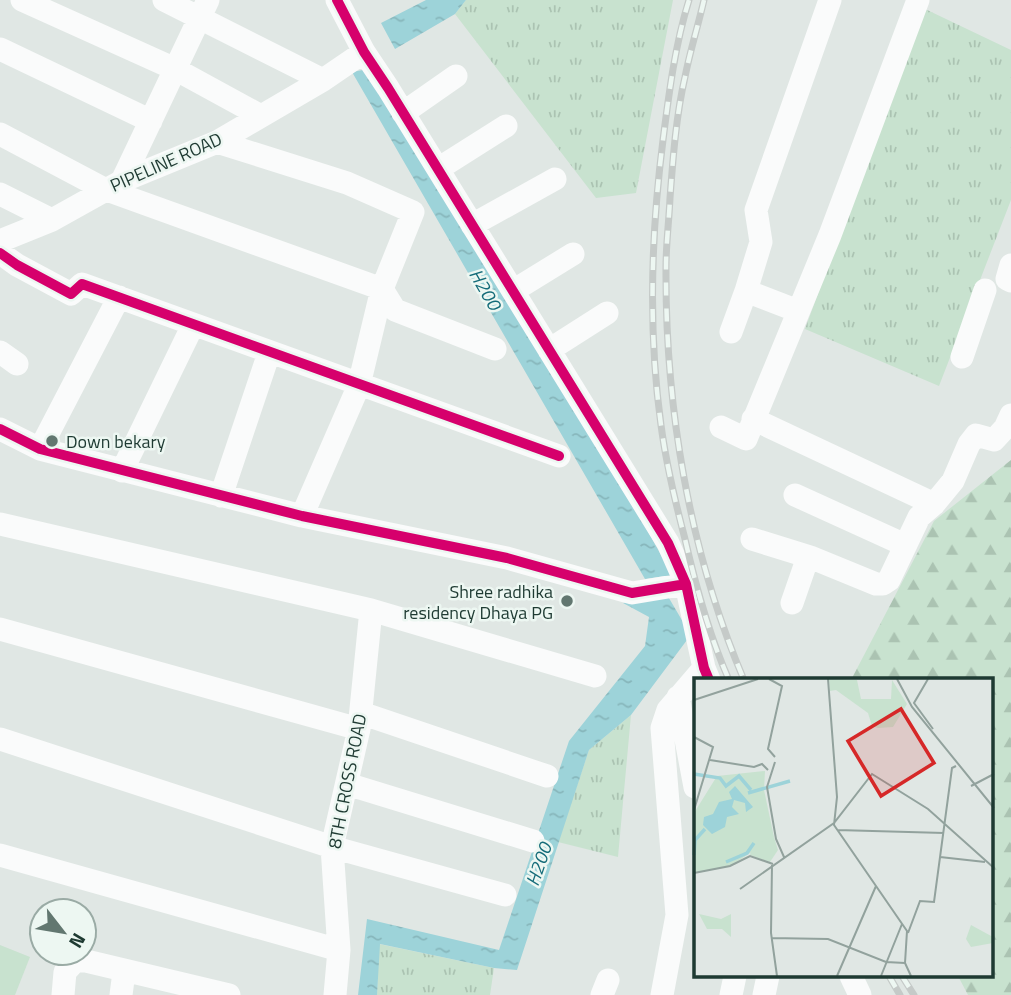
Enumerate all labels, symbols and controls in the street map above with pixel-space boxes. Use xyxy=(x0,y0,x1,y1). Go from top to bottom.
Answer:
street label: PIPELINE ROAD xyxy=(106,125,226,199)
water label: H200 xyxy=(462,263,510,316)
place label: Down bekary xyxy=(66,428,166,455)
marker: Down bekary xyxy=(44,433,60,449)
place label: Shree radhika residency Dhaya PG xyxy=(403,578,553,626)
marker: Shree radhika residency Dhaya PG xyxy=(559,593,575,609)
inset map xyxy=(694,678,993,978)
street label: 8TH CROSS ROAD xyxy=(321,711,373,851)
water label: H200 xyxy=(517,837,559,889)
north arrow xyxy=(28,897,98,967)
text: N xyxy=(62,928,94,954)

